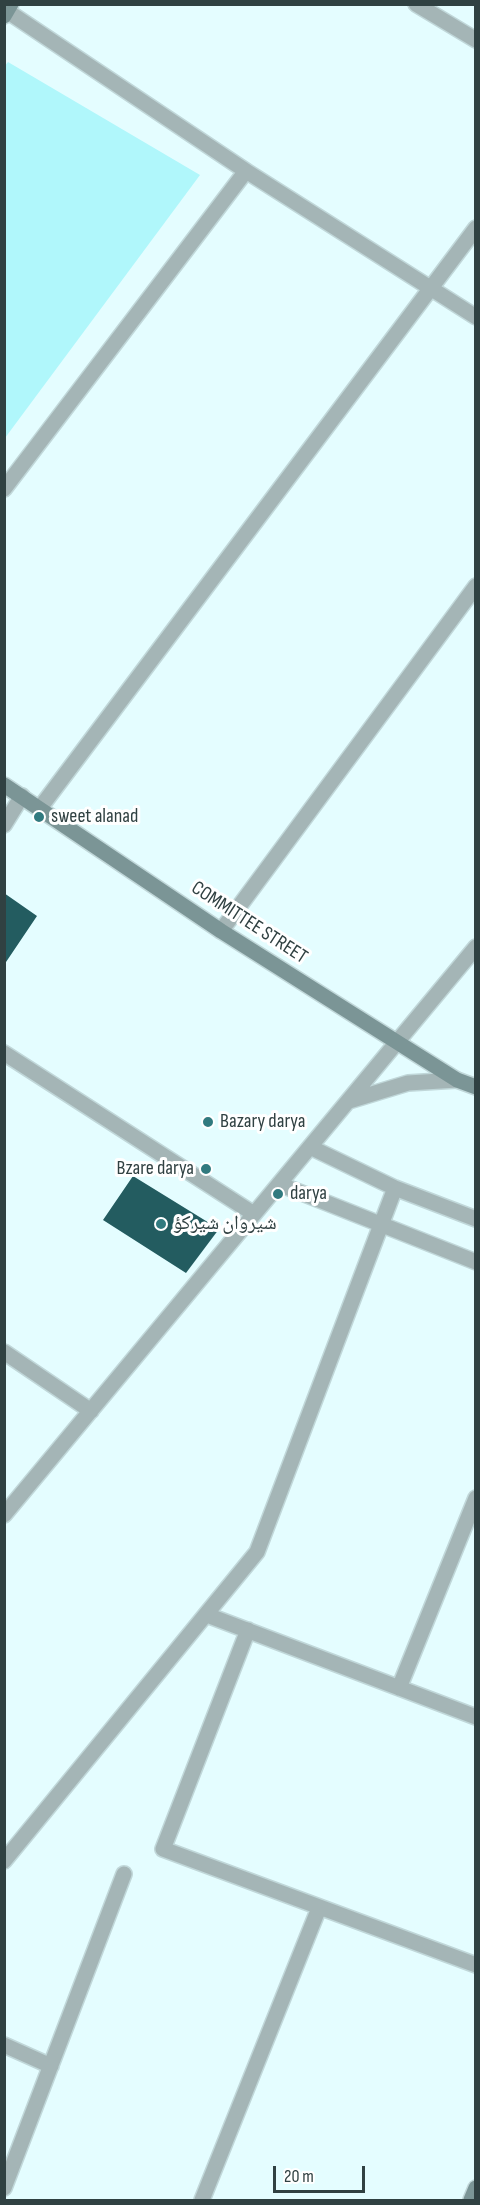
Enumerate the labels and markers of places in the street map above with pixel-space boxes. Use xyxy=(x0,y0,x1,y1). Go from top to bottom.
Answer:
place label: sweet alanad xyxy=(51,805,138,829)
marker: sweet alanad xyxy=(32,810,46,824)
place label: Bazary darya xyxy=(220,1110,305,1134)
marker: Bazary darya xyxy=(201,1115,215,1129)
place label: Bzare darya xyxy=(117,1157,194,1181)
marker: Bzare darya xyxy=(199,1162,213,1176)
place label: darya xyxy=(290,1182,327,1206)
marker: darya xyxy=(271,1187,285,1201)
place label: شيروان شيركؤ xyxy=(173,1212,277,1236)
marker: شيروان شيركؤ xyxy=(154,1217,168,1231)

